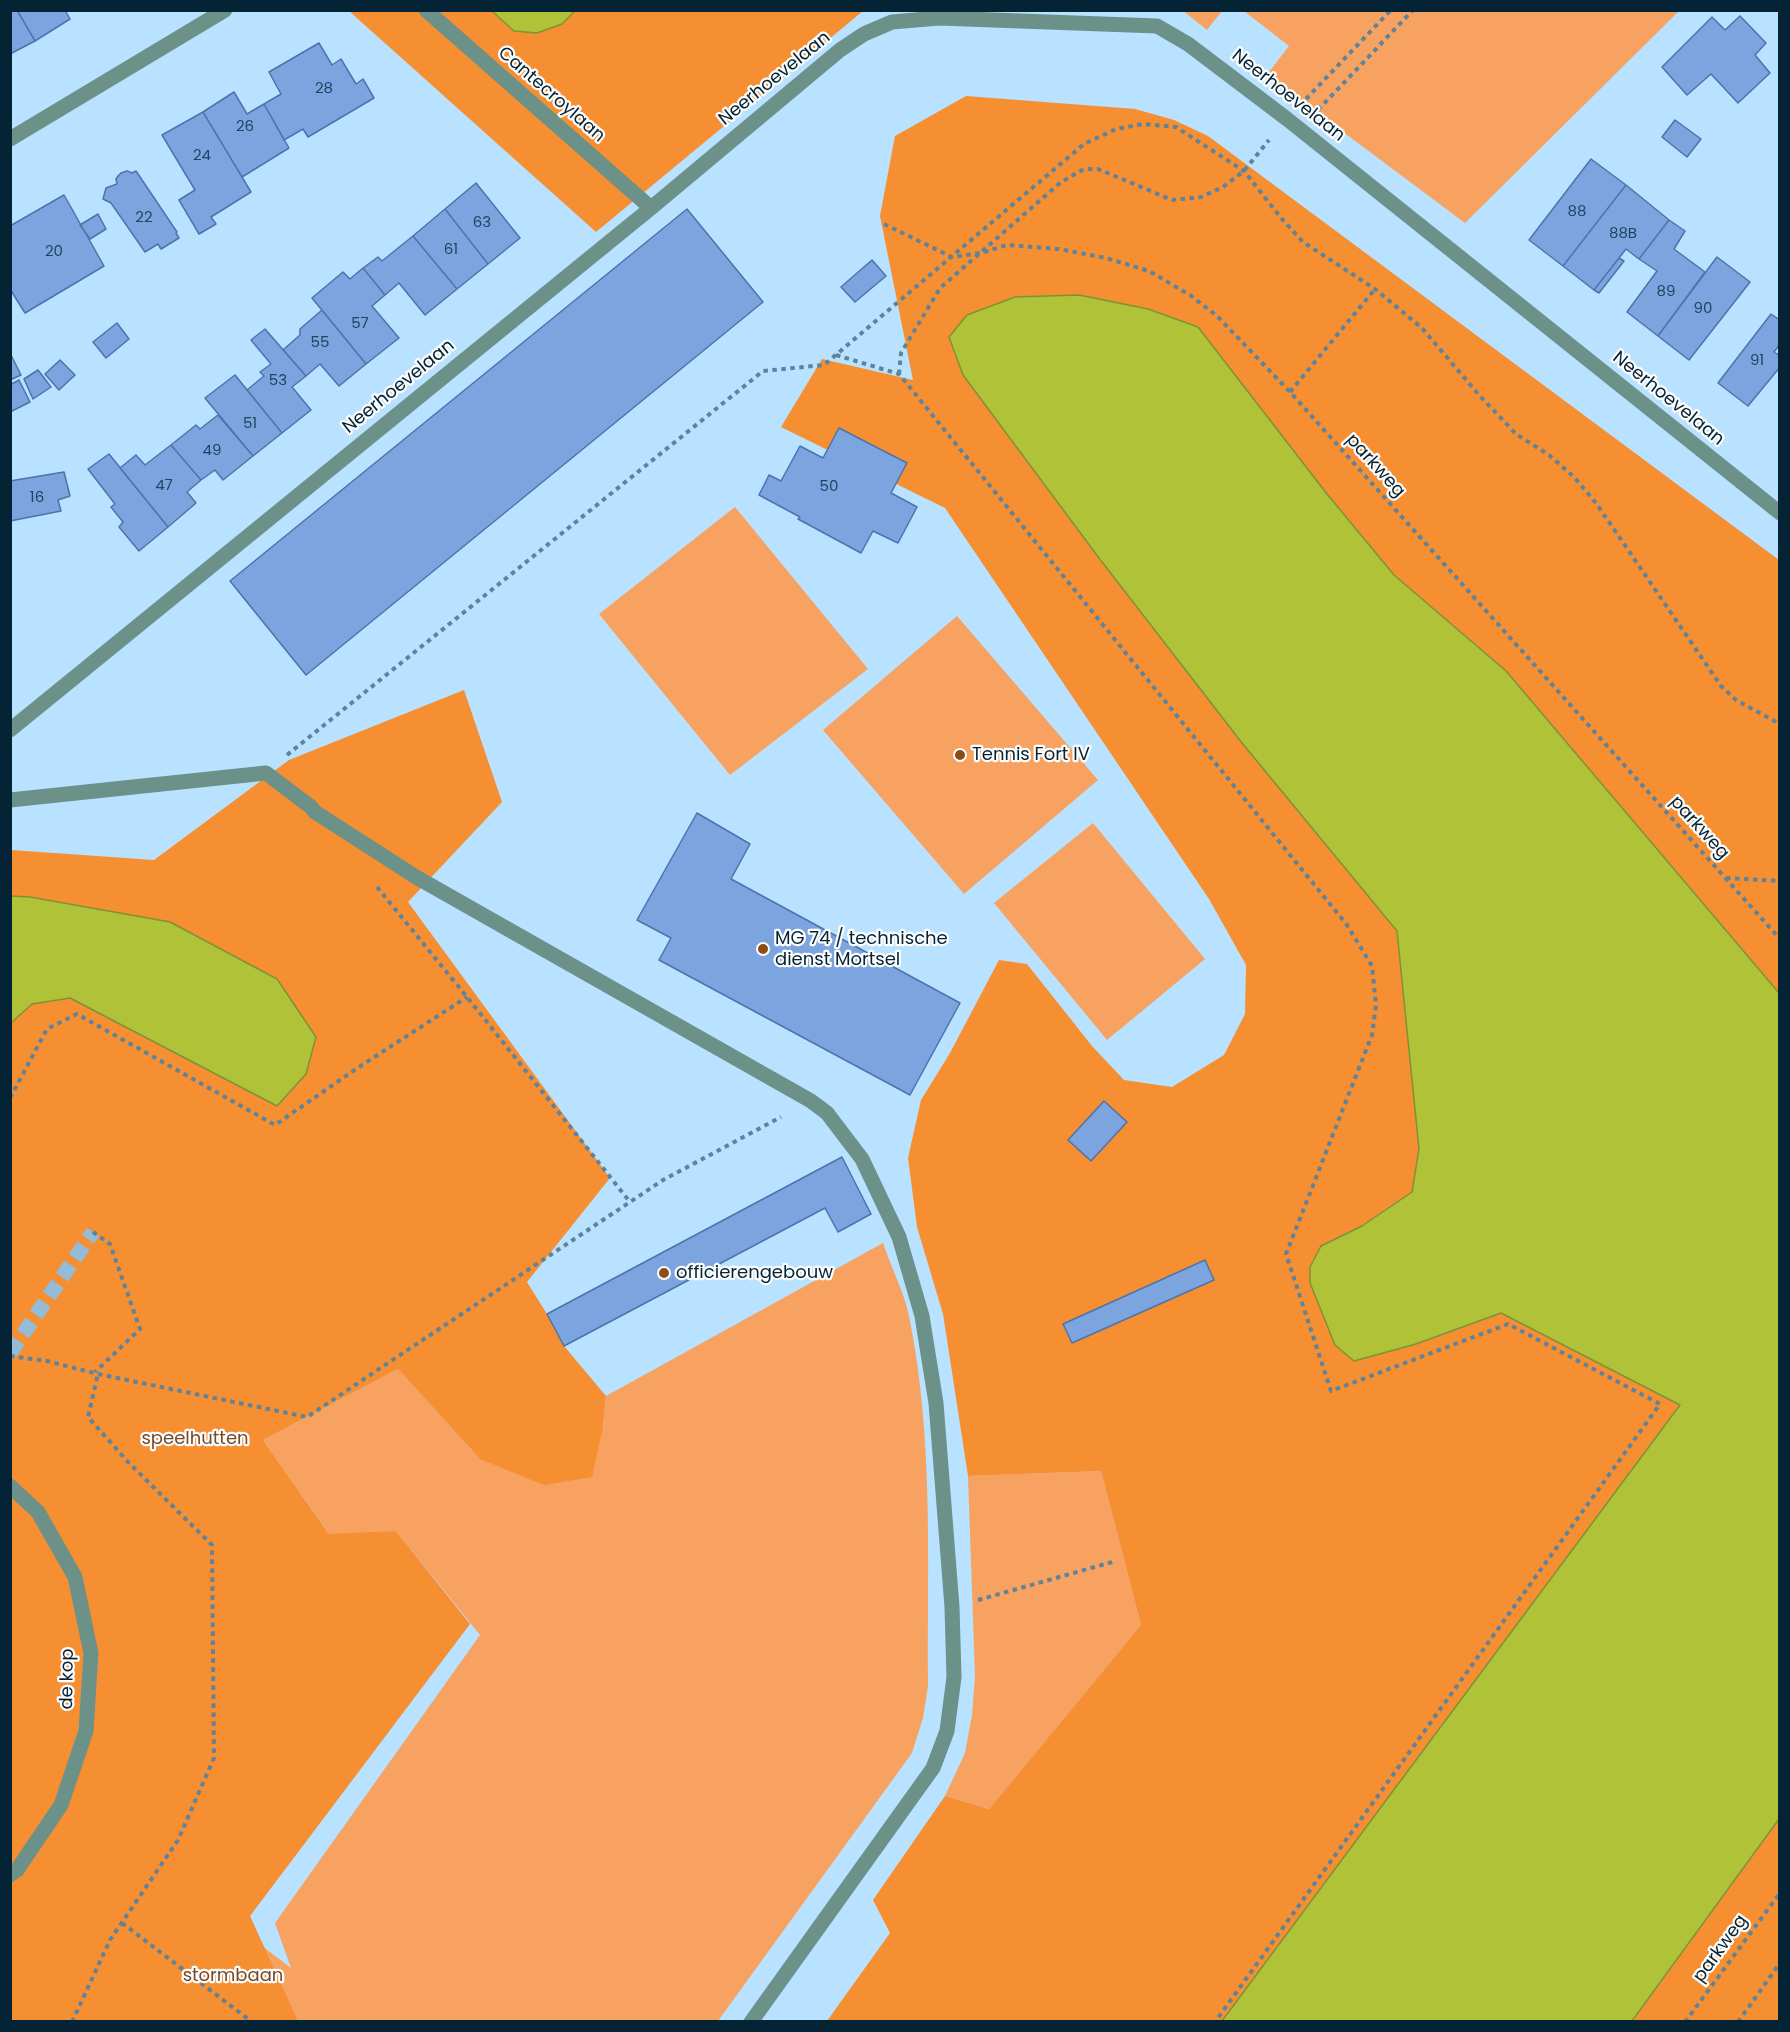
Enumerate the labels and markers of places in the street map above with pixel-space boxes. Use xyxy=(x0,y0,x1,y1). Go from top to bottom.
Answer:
place label: Tennis Fort IV xyxy=(972,744,1090,766)
marker: Tennis Fort IV xyxy=(953,748,967,762)
place label: MG 74 / technische dienst Mortsel xyxy=(775,928,948,970)
marker: MG 74 / technische dienst Mortsel xyxy=(756,942,770,956)
place label: officierengebouw xyxy=(676,1262,833,1284)
marker: officierengebouw xyxy=(657,1266,671,1280)

